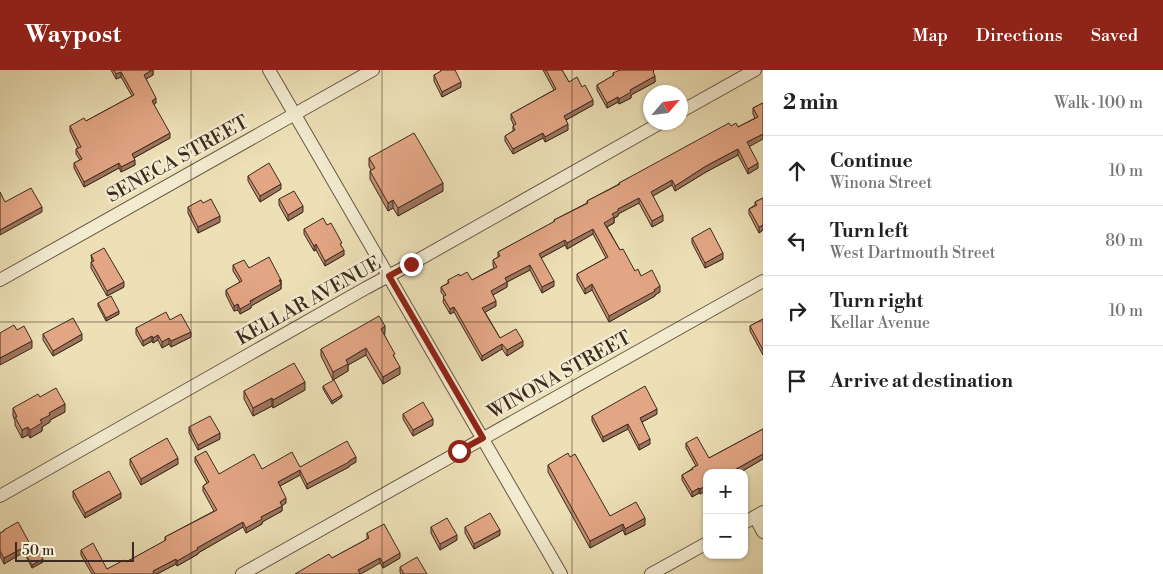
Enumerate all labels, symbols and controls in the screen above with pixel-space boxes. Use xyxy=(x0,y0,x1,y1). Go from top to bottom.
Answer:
text: Waypost xyxy=(25,20,121,50)
text: Map xyxy=(912,24,948,47)
text: Directions xyxy=(976,24,1063,47)
text: Saved xyxy=(1091,24,1138,47)
north arrow xyxy=(643,85,688,130)
text: 2 min xyxy=(783,90,838,116)
text: Walk · 100 m xyxy=(1054,93,1143,113)
street label: SENECA STREET xyxy=(102,110,252,208)
text: Continue xyxy=(830,149,913,173)
icon: ahead xyxy=(783,157,811,185)
text: 10 m xyxy=(1109,161,1143,181)
text: Winona Street xyxy=(830,173,932,193)
text: Turn left xyxy=(830,219,909,243)
icon: left xyxy=(783,227,811,255)
text: 80 m xyxy=(1105,231,1143,251)
text: West Dartmouth Street xyxy=(830,243,996,263)
street label: KELLAR AVENUE xyxy=(232,251,385,351)
route end xyxy=(400,253,423,276)
text: Turn right xyxy=(830,289,923,313)
icon: right xyxy=(783,297,811,325)
text: 10 m xyxy=(1109,301,1143,321)
text: Kellar Avenue xyxy=(830,313,930,333)
street label: WINONA STREET xyxy=(483,325,635,425)
icon: arrive xyxy=(783,367,811,395)
text: Arrive at destination xyxy=(830,369,1013,393)
route start xyxy=(448,440,471,463)
map controls xyxy=(703,469,748,559)
button: + xyxy=(703,469,748,514)
button: − xyxy=(703,514,748,559)
scale bar xyxy=(15,539,134,562)
text: 50 m xyxy=(22,542,54,560)

